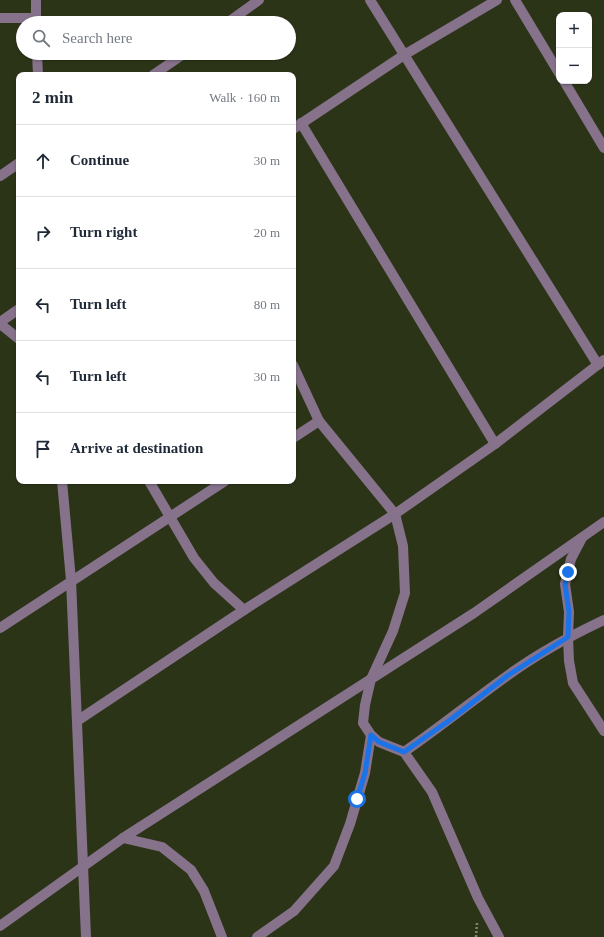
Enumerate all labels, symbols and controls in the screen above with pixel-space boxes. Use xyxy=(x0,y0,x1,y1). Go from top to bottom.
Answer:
map controls xyxy=(556,12,592,84)
button: + xyxy=(556,12,592,48)
search box xyxy=(16,16,296,60)
icon: search xyxy=(30,27,52,49)
text: Search here xyxy=(62,30,132,46)
button: − xyxy=(556,48,592,84)
text: 2 min xyxy=(32,88,73,107)
text: Walk · 160 m xyxy=(209,90,280,105)
icon: ahead xyxy=(32,150,54,172)
text: Continue xyxy=(70,152,129,168)
text: 30 m xyxy=(254,153,280,168)
icon: right xyxy=(32,222,54,244)
text: Turn right xyxy=(70,224,137,240)
text: 20 m xyxy=(254,225,280,240)
icon: left xyxy=(32,294,54,316)
text: Turn left xyxy=(70,296,127,312)
text: 80 m xyxy=(254,297,280,312)
icon: left xyxy=(32,366,54,388)
text: Turn left xyxy=(70,368,127,384)
text: 30 m xyxy=(254,369,280,384)
icon: arrive xyxy=(32,438,54,460)
text: Arrive at destination xyxy=(70,440,203,456)
route end xyxy=(559,563,577,581)
route start xyxy=(348,790,366,808)

